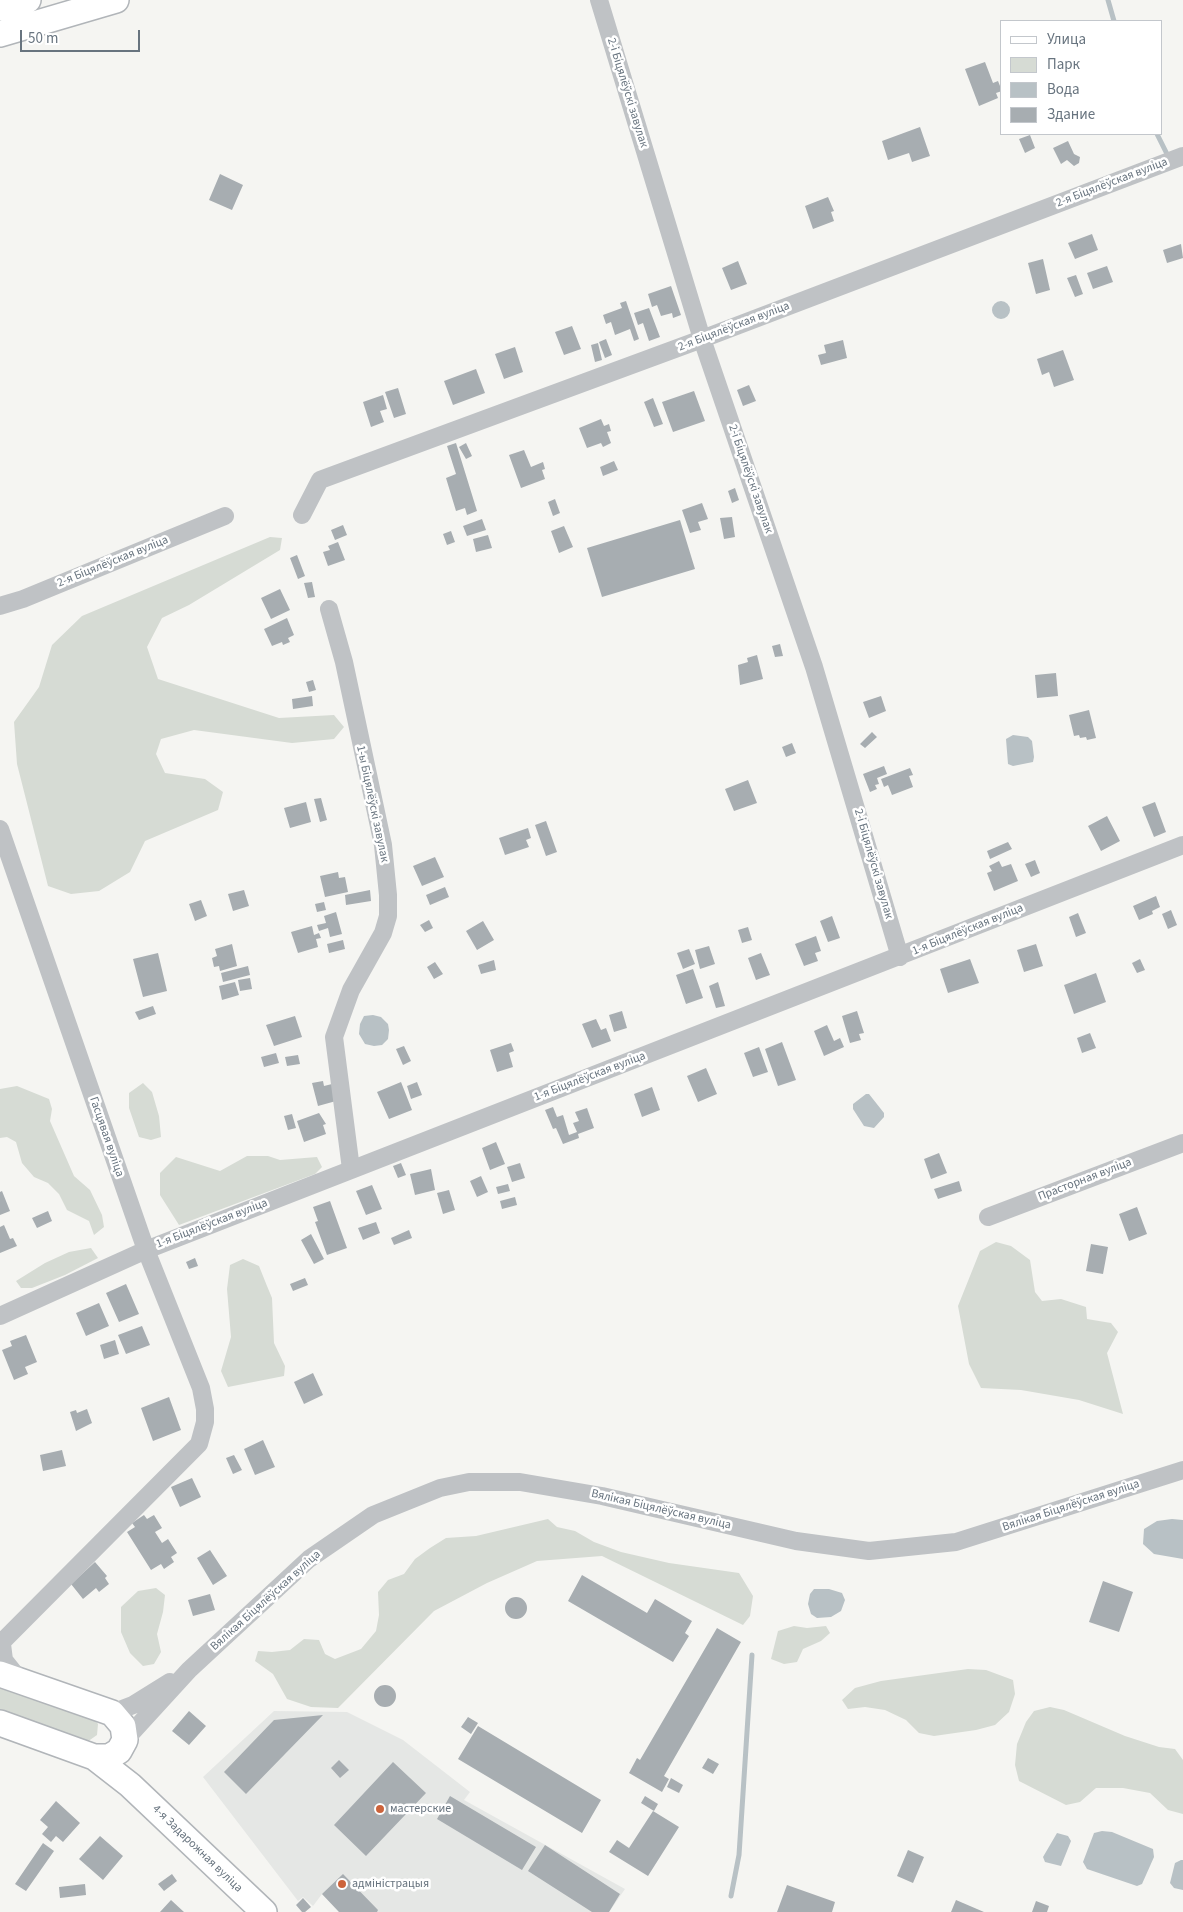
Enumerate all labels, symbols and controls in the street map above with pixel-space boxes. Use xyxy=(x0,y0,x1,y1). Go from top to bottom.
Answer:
scale bar xyxy=(22,20,142,52)
legend xyxy=(1000,20,1163,135)
text: 50 m xyxy=(28,28,58,49)
text: Улица xyxy=(1047,29,1086,50)
street label: 2-і Біцялёўскі завулак xyxy=(603,36,651,150)
text: Парк xyxy=(1047,54,1080,75)
text: Вода xyxy=(1047,79,1080,100)
text: Здание xyxy=(1047,104,1095,125)
street label: 2-я Біцялёўская вуліца xyxy=(1054,155,1170,211)
street label: 2-я Біцялёўская вуліца xyxy=(676,299,792,355)
street label: 2-і Біцялёўскі завулак xyxy=(725,423,775,535)
street label: 2-я Біцялёўская вуліца xyxy=(55,533,171,591)
street label: 1-ы Біцялёўскі завулак xyxy=(353,744,391,864)
street label: 2-і Біцялёўскі завулак xyxy=(850,807,896,921)
street label: 1-я Біцялёўская вуліца xyxy=(910,901,1026,959)
street label: 1-я Біцялёўская вуліца xyxy=(532,1049,648,1105)
street label: Гасцявая вуліца xyxy=(86,1095,126,1179)
street label: Прасторная вуліца xyxy=(1036,1156,1134,1204)
street label: 1-я Біцялёўская вуліца xyxy=(154,1196,270,1252)
street label: Вялікая Біцялёўская вуліца xyxy=(1001,1477,1141,1535)
street label: Вялікая Біцялёўская вуліца xyxy=(590,1487,732,1533)
street label: Вялікая Біцялёўская вуліца xyxy=(208,1548,324,1654)
street label: 4-я Задарожная вуліца xyxy=(149,1802,245,1896)
place label: мастерские xyxy=(390,1802,451,1816)
marker: мастерские xyxy=(374,1803,386,1815)
place label: адміністрацыя xyxy=(352,1877,429,1891)
marker: адміністрацыя xyxy=(336,1878,348,1890)

